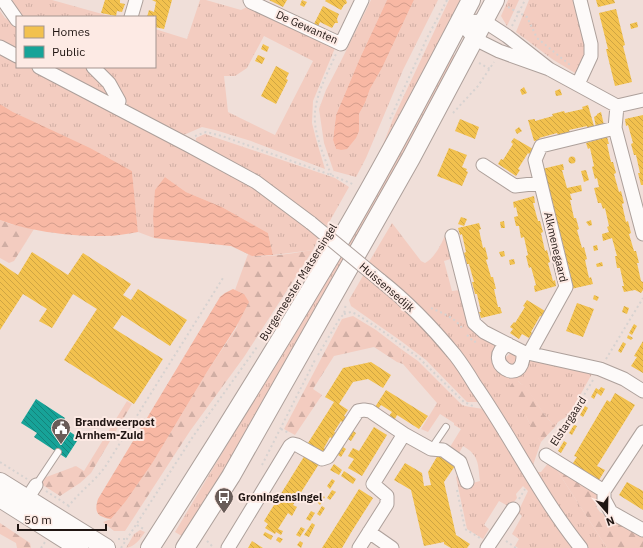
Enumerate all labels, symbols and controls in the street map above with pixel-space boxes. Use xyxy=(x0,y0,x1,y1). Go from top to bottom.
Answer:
street label: De Gewanten xyxy=(274,7,340,47)
legend xyxy=(16,16,156,68)
text: Homes xyxy=(52,24,90,39)
text: Public xyxy=(52,44,85,59)
street label: Alkmenegaard xyxy=(541,211,571,283)
street label: Burgemeester Matsersingel xyxy=(256,221,340,343)
street label: Huissensedijk xyxy=(356,259,418,315)
street label: Elstargaard xyxy=(547,394,589,448)
place label: Brandweerpost Arnhem-Zuid xyxy=(75,415,155,442)
public building icon: Brandweerpost Arnhem-Zuid xyxy=(50,417,72,445)
bus stop icon: Groningensingel xyxy=(213,486,235,514)
place label: Groningensingel xyxy=(238,490,323,504)
north arrow xyxy=(587,492,627,532)
scale bar xyxy=(18,506,106,532)
text: 50 m xyxy=(24,512,52,527)
text: N xyxy=(604,513,617,529)

